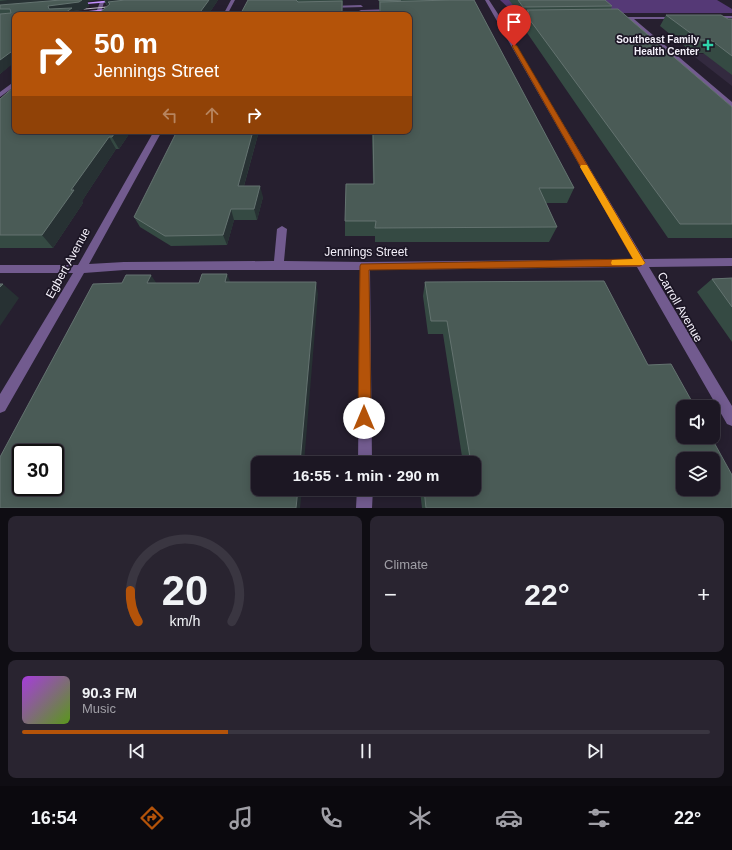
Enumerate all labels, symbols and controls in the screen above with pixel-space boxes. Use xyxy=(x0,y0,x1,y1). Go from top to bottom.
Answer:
pin xyxy=(497,5,531,46)
icon: arrive xyxy=(503,11,525,33)
icon: right xyxy=(28,28,80,80)
text: 50 m xyxy=(94,28,158,59)
place label: Southeast Family Health Center xyxy=(616,34,699,57)
marker: Southeast Family Health Center xyxy=(702,39,714,51)
text: Jennings Street xyxy=(94,61,219,81)
icon: left xyxy=(159,104,181,126)
icon: ahead xyxy=(201,104,223,126)
icon: right xyxy=(243,104,265,126)
street label: Egbert Avenue xyxy=(43,225,93,301)
street label: Jennings Street xyxy=(324,245,408,259)
street label: Carroll Avenue xyxy=(654,270,706,345)
position arrow xyxy=(343,397,385,439)
map controls xyxy=(676,400,720,496)
button: sound xyxy=(676,400,720,444)
speed limit sign: 30 xyxy=(12,444,64,496)
button: layers xyxy=(676,452,720,496)
text: 16:55 · 1 min · 290 m xyxy=(293,467,439,484)
text: Climate xyxy=(384,557,428,572)
text: 20 xyxy=(162,567,208,614)
text: 22° xyxy=(524,578,570,611)
text: − xyxy=(384,582,397,607)
text: + xyxy=(697,582,710,607)
text: km/h xyxy=(170,613,201,629)
text: 90.3 FM xyxy=(82,684,137,701)
text: Music xyxy=(82,701,116,716)
icon: previous xyxy=(126,740,148,762)
icon: pause xyxy=(355,740,377,762)
icon: next xyxy=(584,740,606,762)
icon: directions xyxy=(138,804,166,832)
icon: music xyxy=(227,804,255,832)
icon: phone xyxy=(317,804,345,832)
icon: climate xyxy=(406,804,434,832)
icon: car xyxy=(495,804,523,832)
icon: filters xyxy=(585,804,613,832)
text: 16:54 xyxy=(31,808,77,828)
text: 22° xyxy=(674,808,701,828)

